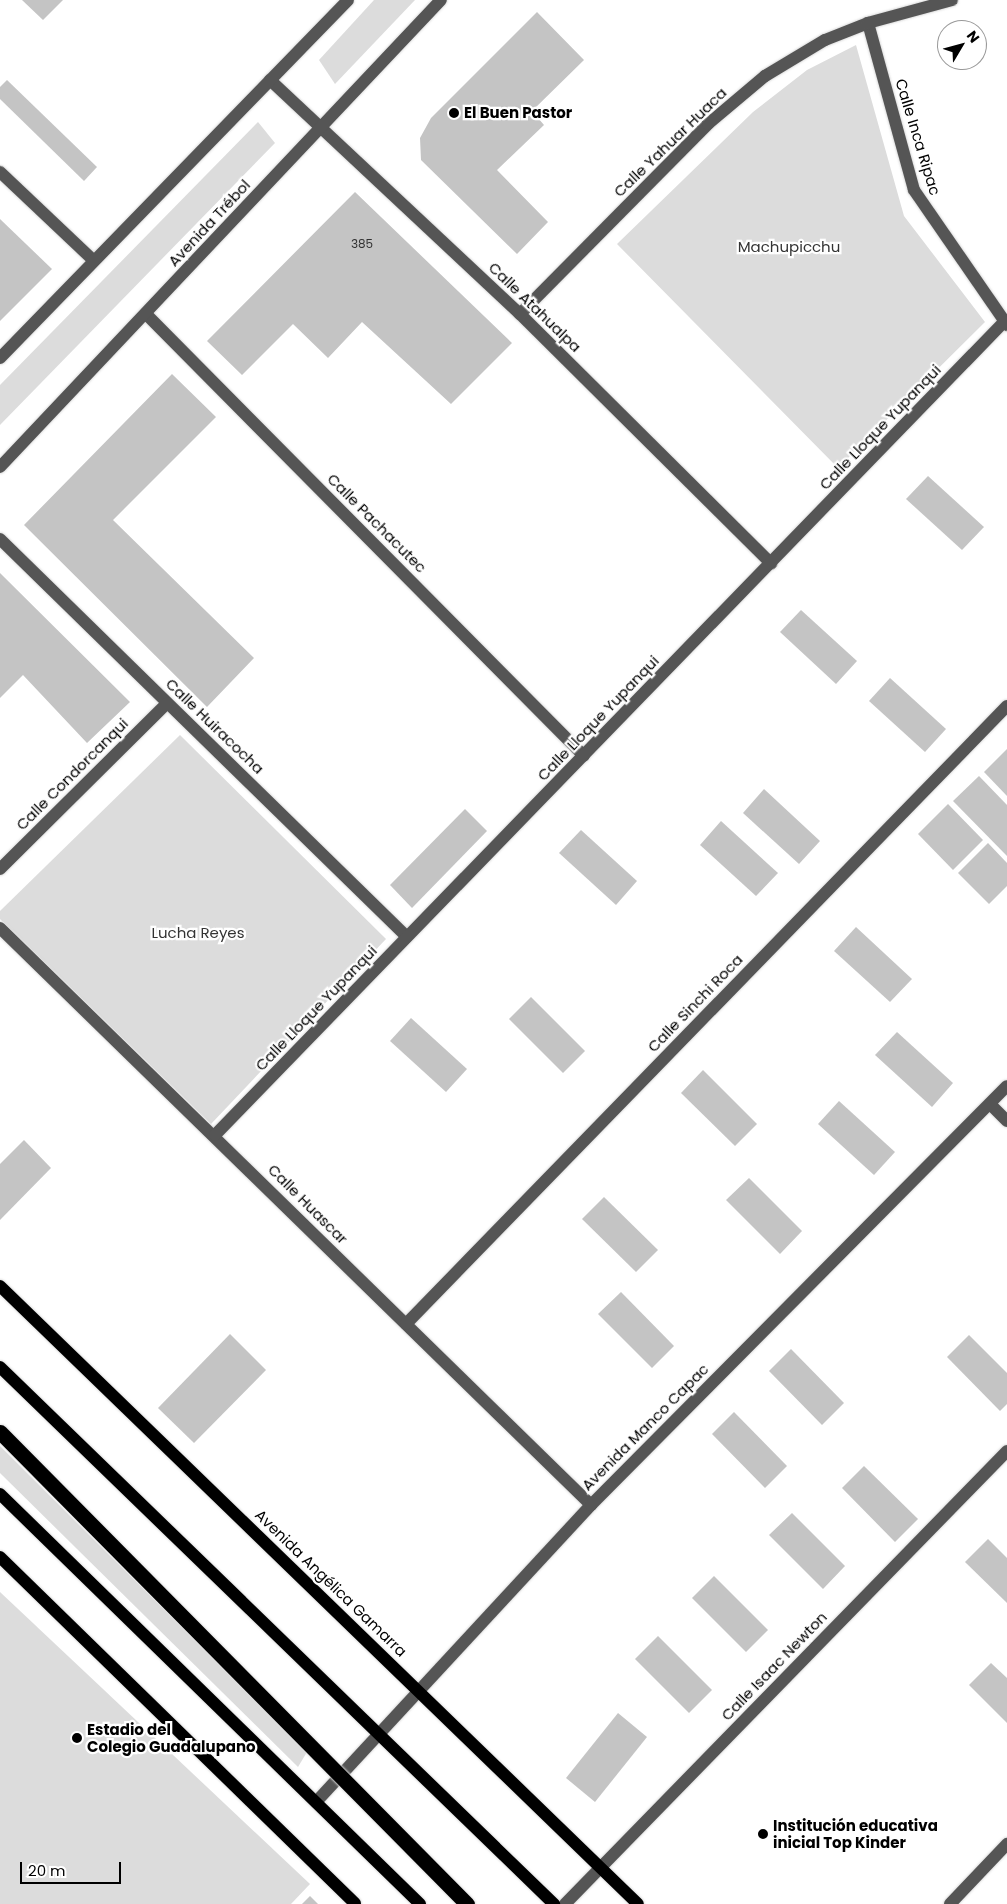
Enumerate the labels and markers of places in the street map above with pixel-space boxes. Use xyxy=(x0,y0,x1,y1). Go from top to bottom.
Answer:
place label: El Buen Pastor xyxy=(464,104,572,122)
marker: El Buen Pastor xyxy=(448,107,460,119)
place label: Estadio del Colegio Guadalupano xyxy=(87,1720,256,1755)
marker: Estadio del Colegio Guadalupano xyxy=(71,1732,83,1744)
place label: Institución educativa inicial Top Kinder xyxy=(773,1816,938,1851)
marker: Institución educativa inicial Top Kinder xyxy=(757,1828,769,1840)

